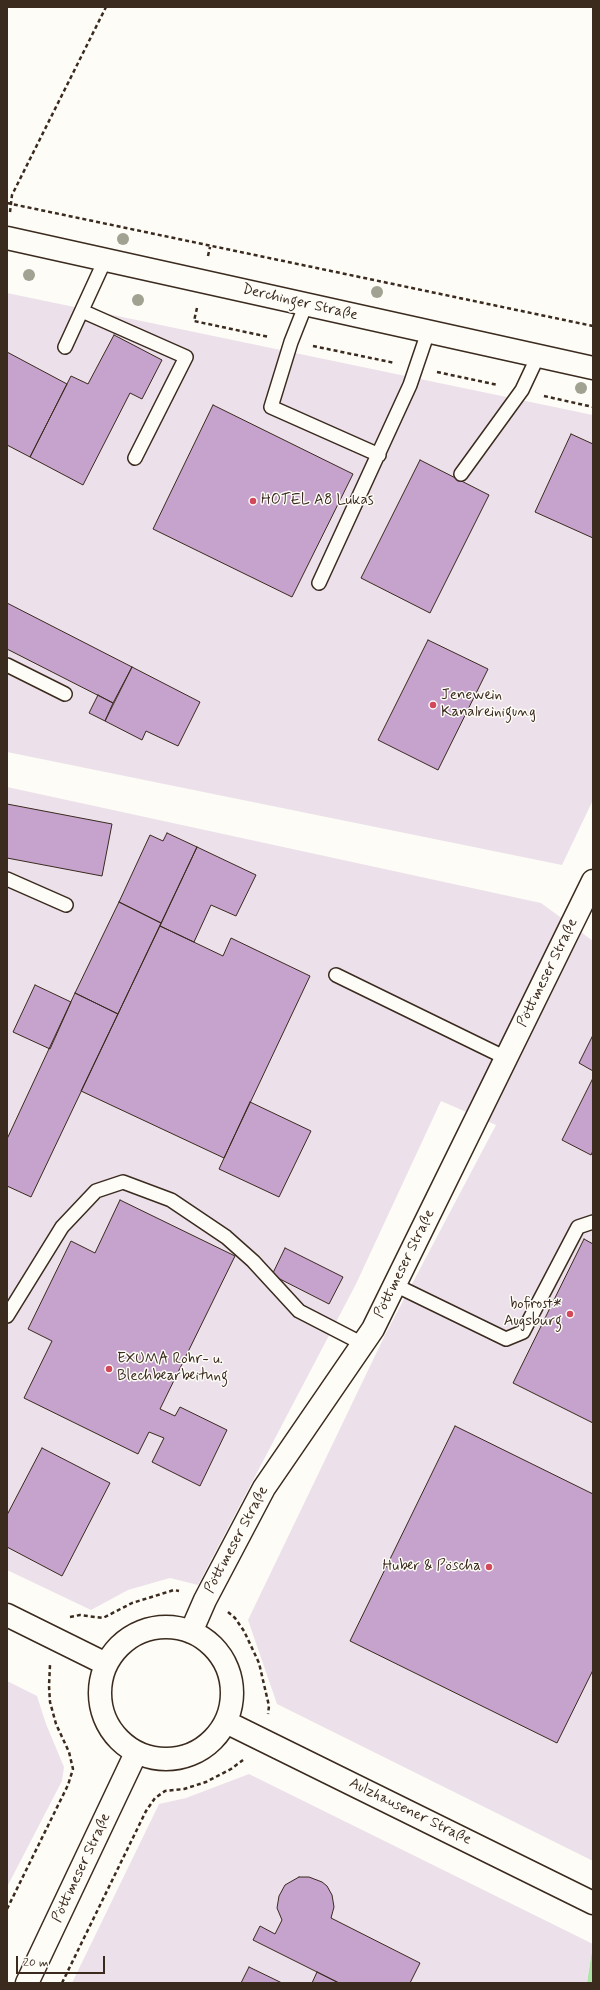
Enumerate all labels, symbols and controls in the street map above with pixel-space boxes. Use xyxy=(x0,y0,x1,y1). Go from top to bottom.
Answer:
street label: Derchinger Straße xyxy=(241,281,359,325)
place label: HOTEL A8 Lukas xyxy=(261,492,374,510)
marker: HOTEL A8 Lukas xyxy=(248,496,258,506)
place label: Jenewein Kanalreinigung xyxy=(441,687,536,722)
marker: Jenewein Kanalreinigung xyxy=(428,700,438,710)
street label: Pöttmeser Straße xyxy=(514,916,582,1030)
street label: Pöttmeser Straße xyxy=(371,1207,439,1321)
place label: bofrost* Augsburg xyxy=(504,1296,562,1331)
marker: bofrost* Augsburg xyxy=(565,1309,575,1319)
place label: EXUMA Rohr- u. Blechbearbeitung xyxy=(117,1351,228,1386)
marker: EXUMA Rohr- u. Blechbearbeitung xyxy=(104,1364,114,1374)
street label: Pöttmeser Straße xyxy=(201,1483,273,1597)
place label: Huber & Pöscha xyxy=(383,1558,481,1576)
marker: Huber & Pöscha xyxy=(484,1562,494,1572)
street label: Aulzhausener Straße xyxy=(346,1775,474,1849)
street label: Pöttmeser Straße xyxy=(49,1810,115,1926)
scale bar xyxy=(18,1948,107,1974)
text: 20 m xyxy=(23,1955,49,1971)

